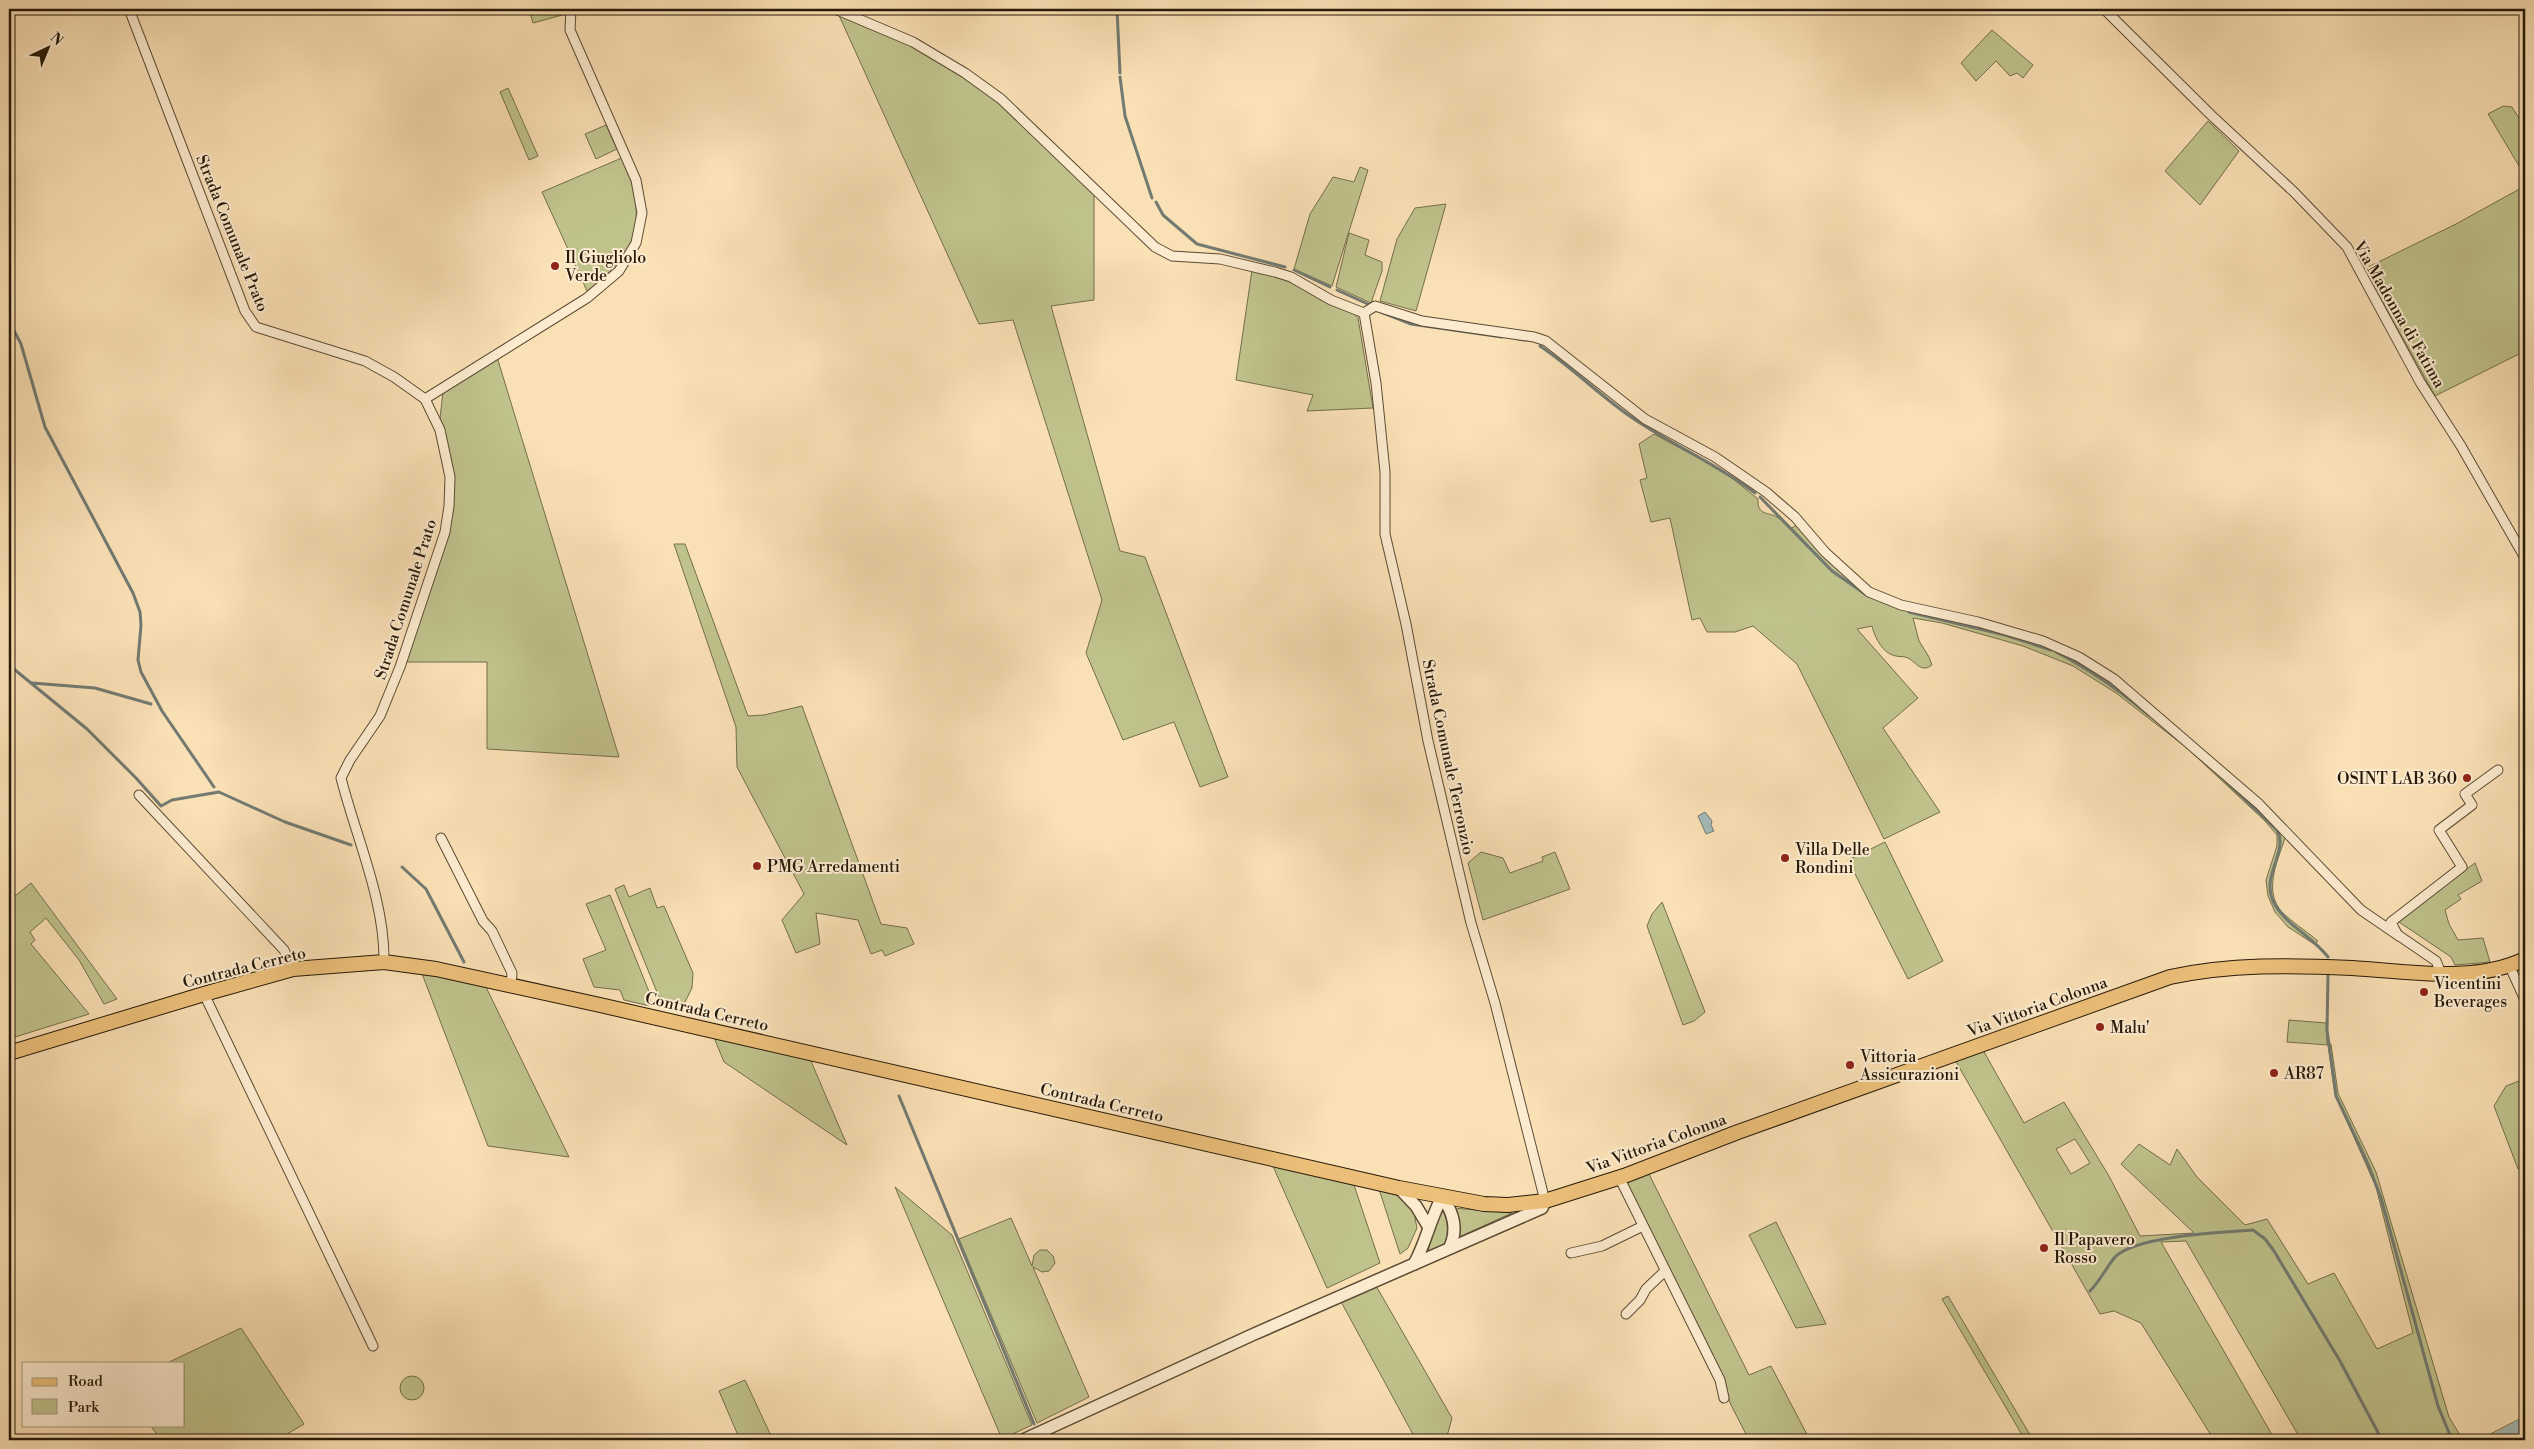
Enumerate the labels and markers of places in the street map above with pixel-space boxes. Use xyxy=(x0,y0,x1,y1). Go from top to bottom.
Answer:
place label: Il Giugliolo Verde xyxy=(564,248,646,286)
marker: Il Giugliolo Verde xyxy=(549,260,561,272)
place label: OSINT LAB 360 xyxy=(2337,769,2457,789)
marker: OSINT LAB 360 xyxy=(2461,772,2473,784)
place label: Villa Delle Rondini xyxy=(1794,840,1870,878)
marker: Villa Delle Rondini xyxy=(1779,852,1791,864)
place label: PMG Arredamenti xyxy=(767,857,900,877)
marker: PMG Arredamenti xyxy=(751,860,763,872)
place label: Vicentini Beverages xyxy=(2433,974,2507,1012)
marker: Vicentini Beverages xyxy=(2418,986,2430,998)
place label: Malu' xyxy=(2110,1018,2150,1038)
marker: Malu' xyxy=(2094,1021,2106,1033)
place label: Vittoria Assicurazioni xyxy=(1859,1047,1959,1085)
marker: Vittoria Assicurazioni xyxy=(1844,1059,1856,1071)
place label: AR87 xyxy=(2283,1064,2324,1084)
marker: AR87 xyxy=(2268,1067,2280,1079)
place label: Il Papavero Rosso xyxy=(2054,1230,2135,1268)
marker: Il Papavero Rosso xyxy=(2038,1242,2050,1254)

